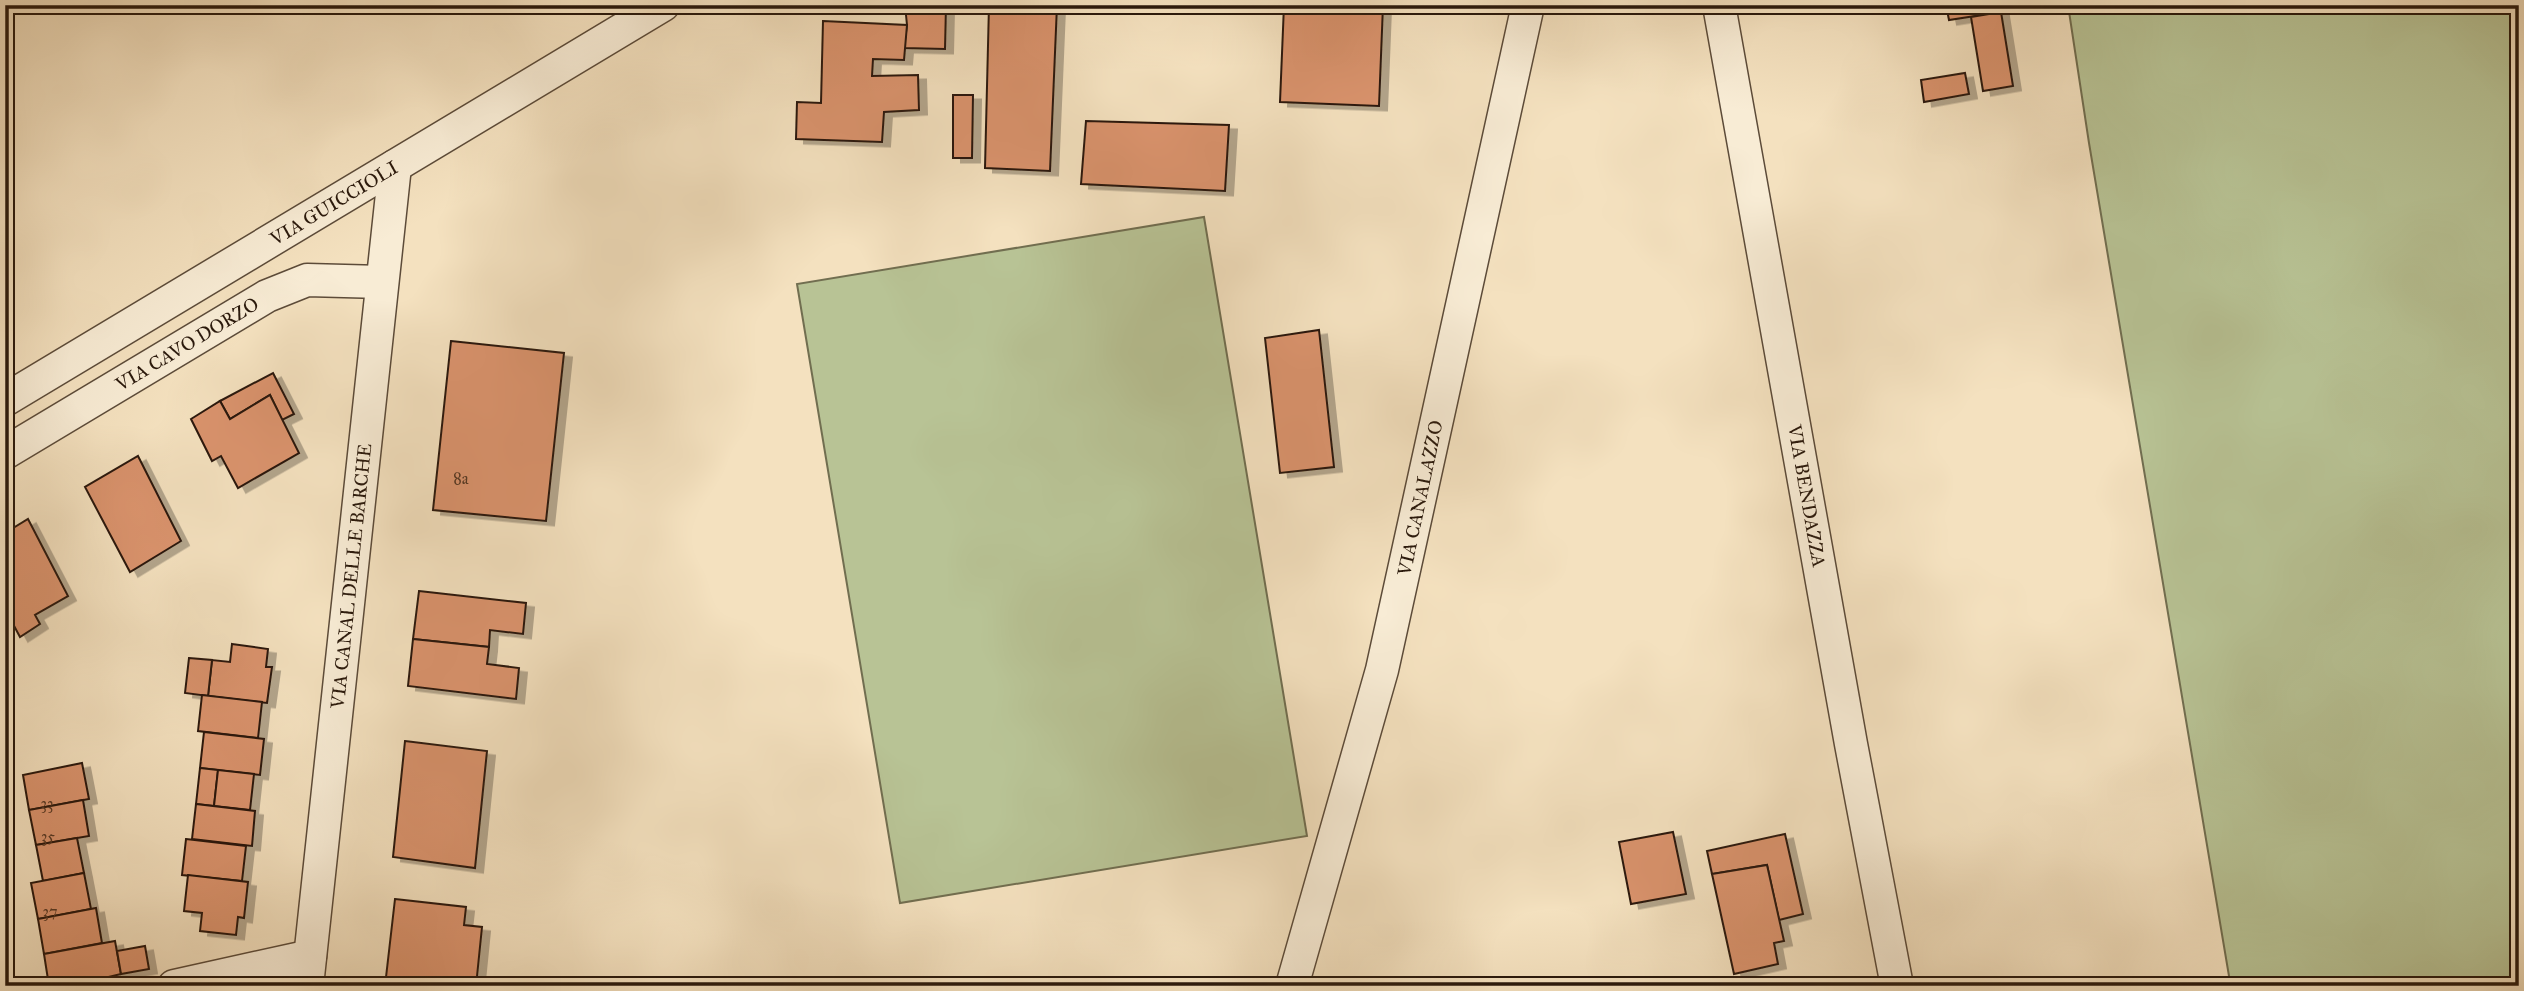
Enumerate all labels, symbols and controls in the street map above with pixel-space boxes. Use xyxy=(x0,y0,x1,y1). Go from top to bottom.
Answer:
street label: VIA GUICCIOLI xyxy=(265,156,402,251)
street label: VIA CAVO DORZO xyxy=(110,292,263,396)
street label: VIA CANALAZZO xyxy=(1392,418,1448,579)
street label: VIA BENDAZZA xyxy=(1783,422,1831,569)
street label: VIA CANAL DELLE BARCHE xyxy=(326,442,376,711)
house number: 8a xyxy=(453,469,469,488)
house number: 33 xyxy=(41,794,53,813)
house number: 35 xyxy=(41,827,55,846)
house number: 37 xyxy=(43,902,57,921)

